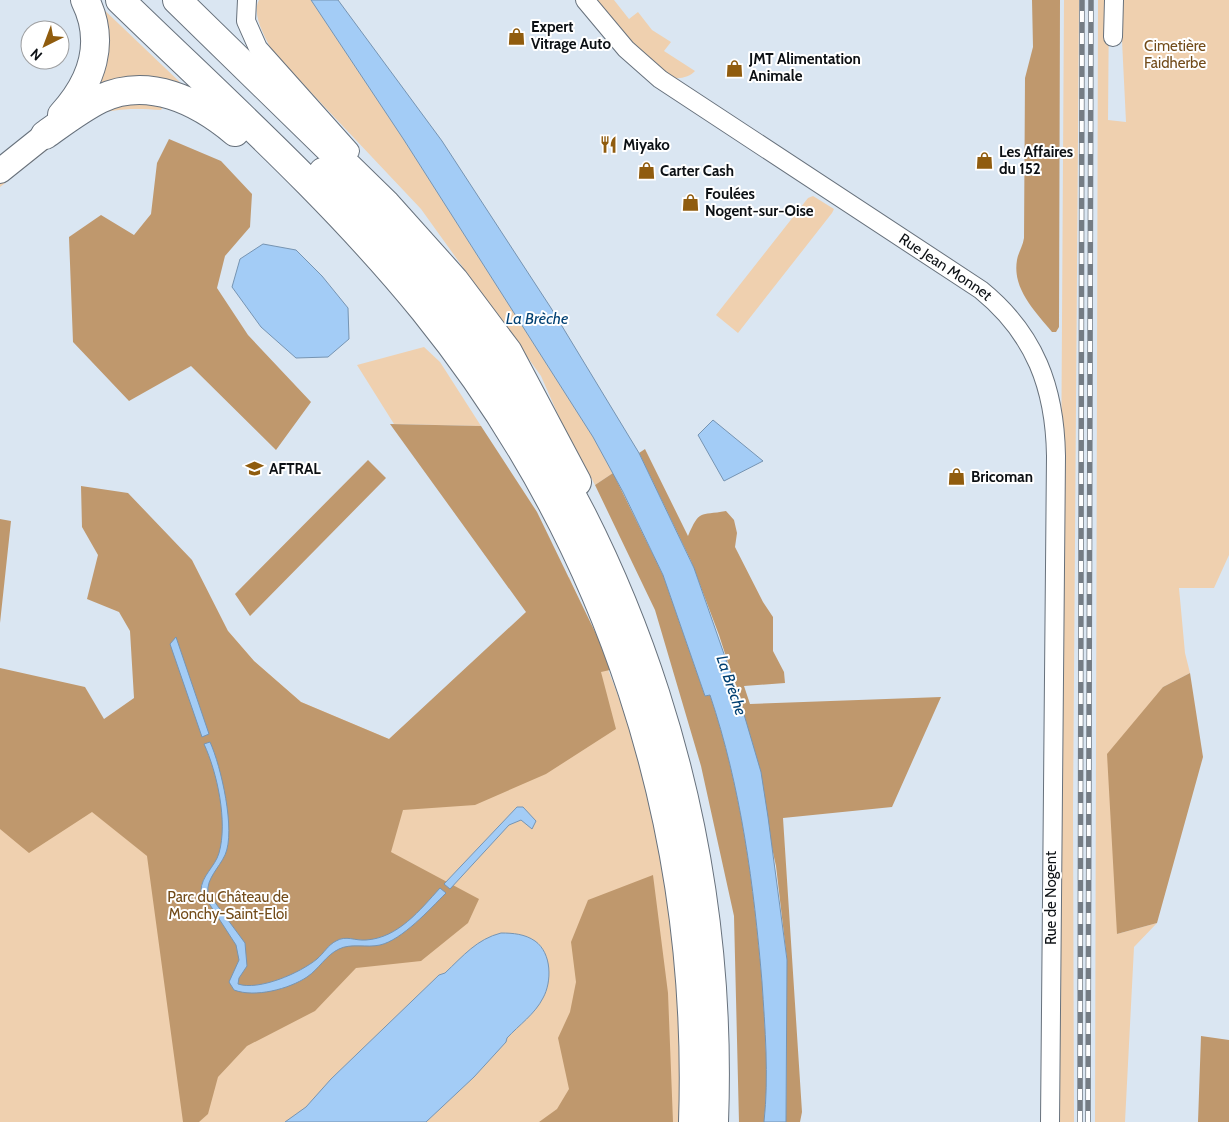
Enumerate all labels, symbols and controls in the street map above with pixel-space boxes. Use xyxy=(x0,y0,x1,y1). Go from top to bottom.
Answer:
place label: Expert Vitrage Auto xyxy=(531,18,611,53)
north arrow xyxy=(20,20,70,70)
shop icon: Expert Vitrage Auto xyxy=(507,26,527,46)
park label: Cimetière Faidherbe xyxy=(1144,37,1206,72)
text: N xyxy=(27,45,46,65)
place label: JMT Alimentation Animale xyxy=(748,50,861,85)
shop icon: JMT Alimentation Animale xyxy=(725,58,745,78)
restaurant icon: Miyako xyxy=(599,135,619,155)
place label: Miyako xyxy=(623,136,670,154)
place label: Les Affaires du 152 xyxy=(999,143,1073,178)
shop icon: Les Affaires du 152 xyxy=(975,151,995,171)
shop icon: Carter Cash xyxy=(636,161,656,181)
place label: Carter Cash xyxy=(660,162,734,180)
place label: Foulées Nogent-sur-Oise xyxy=(705,185,814,220)
shop icon: Foulées Nogent-sur-Oise xyxy=(681,193,701,213)
street label: Rue Jean Monnet xyxy=(896,230,996,304)
water label: La Brèche xyxy=(506,309,568,328)
school or university icon: AFTRAL xyxy=(245,459,265,479)
place label: AFTRAL xyxy=(269,460,321,478)
shop icon: Bricoman xyxy=(947,467,967,487)
place label: Bricoman xyxy=(971,468,1033,486)
water label: La Brèche xyxy=(712,653,751,718)
street label: Rue de Nogent xyxy=(1042,851,1060,945)
park label: Parc du Château de Monchy-Saint-Eloi xyxy=(167,888,289,923)

